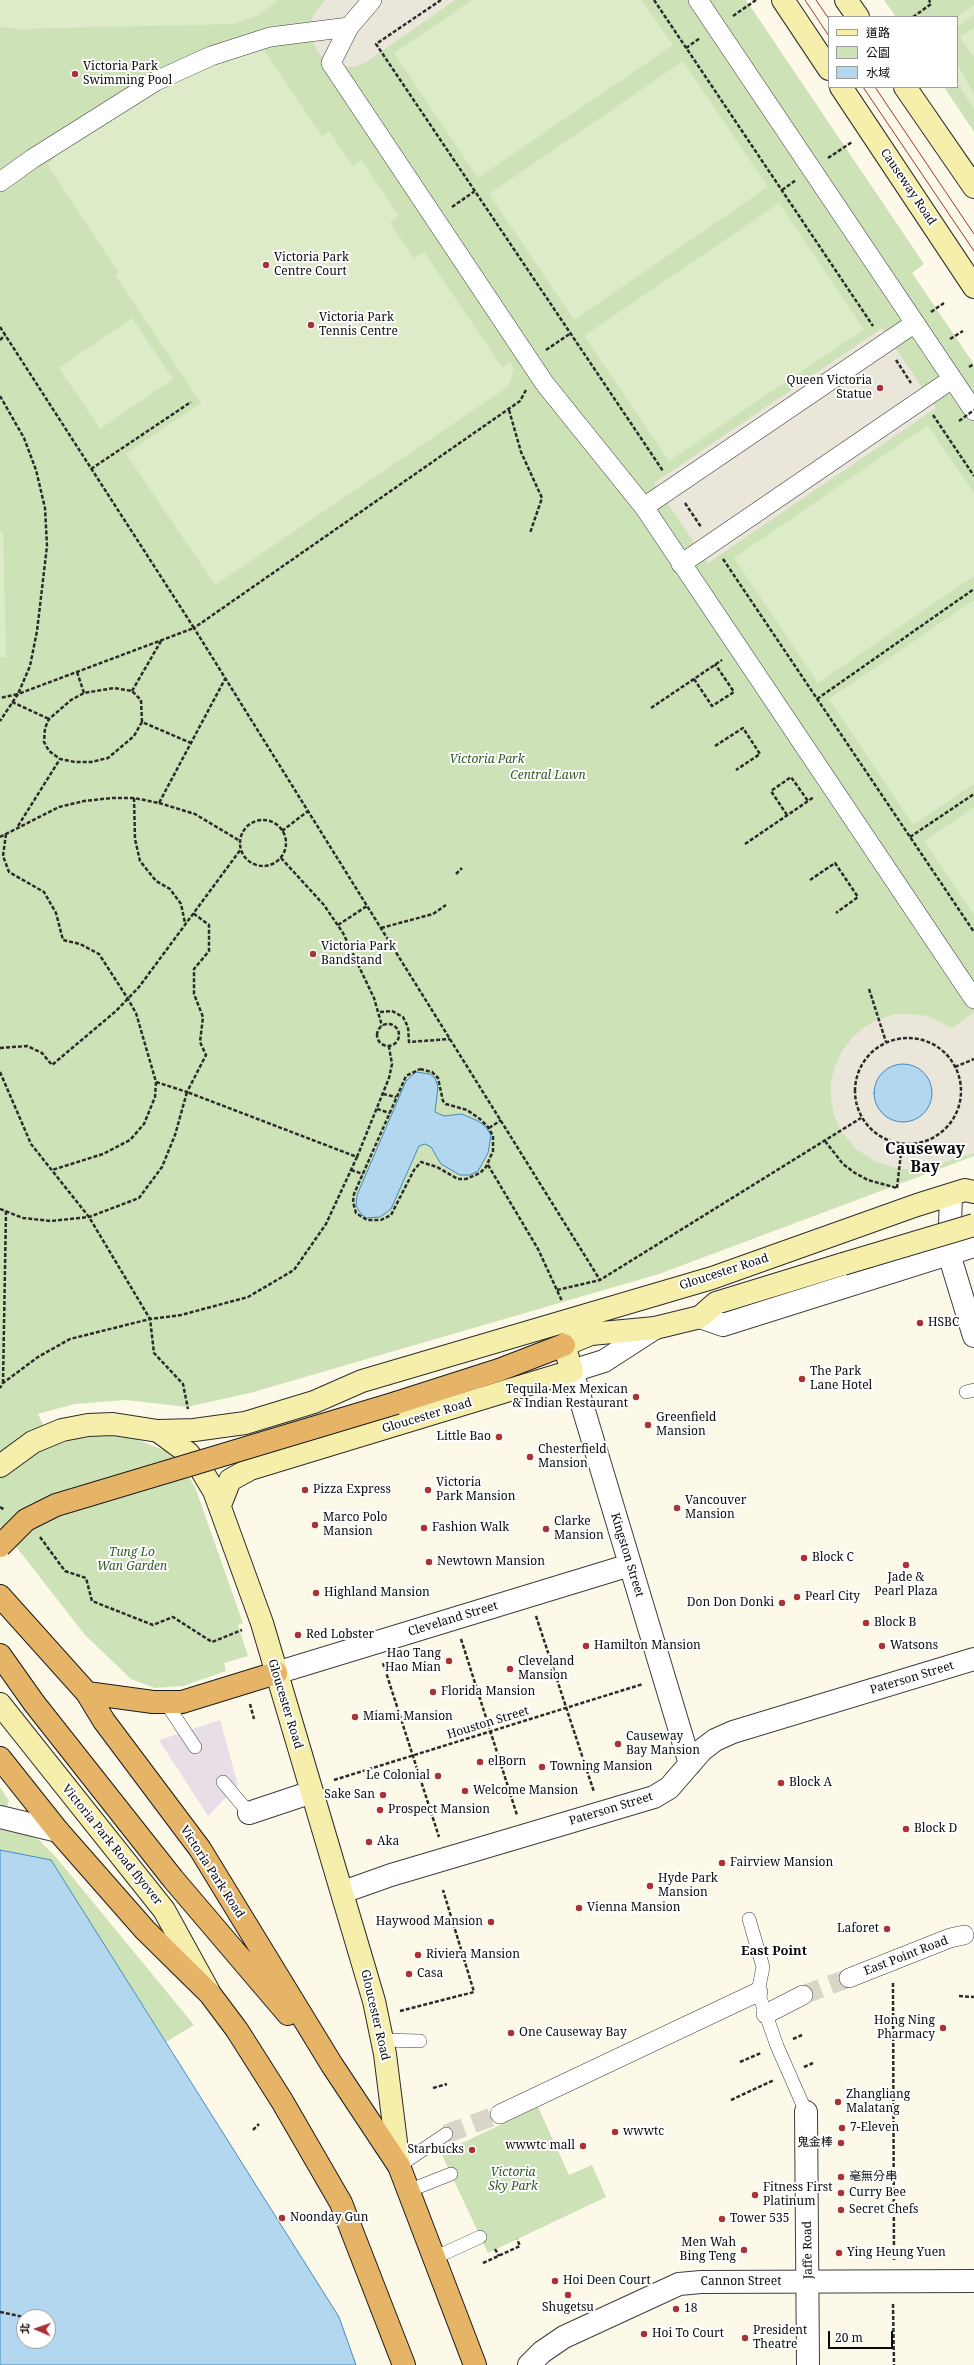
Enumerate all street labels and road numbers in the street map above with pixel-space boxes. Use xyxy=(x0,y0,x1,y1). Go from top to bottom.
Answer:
street label: Causeway Road xyxy=(877,146,939,228)
street label: Gloucester Road xyxy=(678,1251,770,1293)
street label: Gloucester Road xyxy=(380,1396,474,1436)
street label: Kingston Street xyxy=(607,1511,647,1599)
street label: Cleveland Street xyxy=(406,1599,500,1639)
street label: Gloucester Road xyxy=(265,1657,305,1751)
street label: Paterson Street xyxy=(868,1658,956,1698)
street label: Houston Street xyxy=(445,1704,531,1742)
street label: Victoria Park Road flyover xyxy=(59,1782,165,1908)
street label: Paterson Street xyxy=(567,1789,655,1829)
street label: Victoria Park Road xyxy=(177,1823,247,1921)
street label: East Point Road xyxy=(862,1933,950,1979)
street label: Gloucester Road xyxy=(358,1968,392,2062)
street label: Jaffe Road xyxy=(800,2221,816,2279)
street label: Cannon Street xyxy=(701,2275,781,2289)

